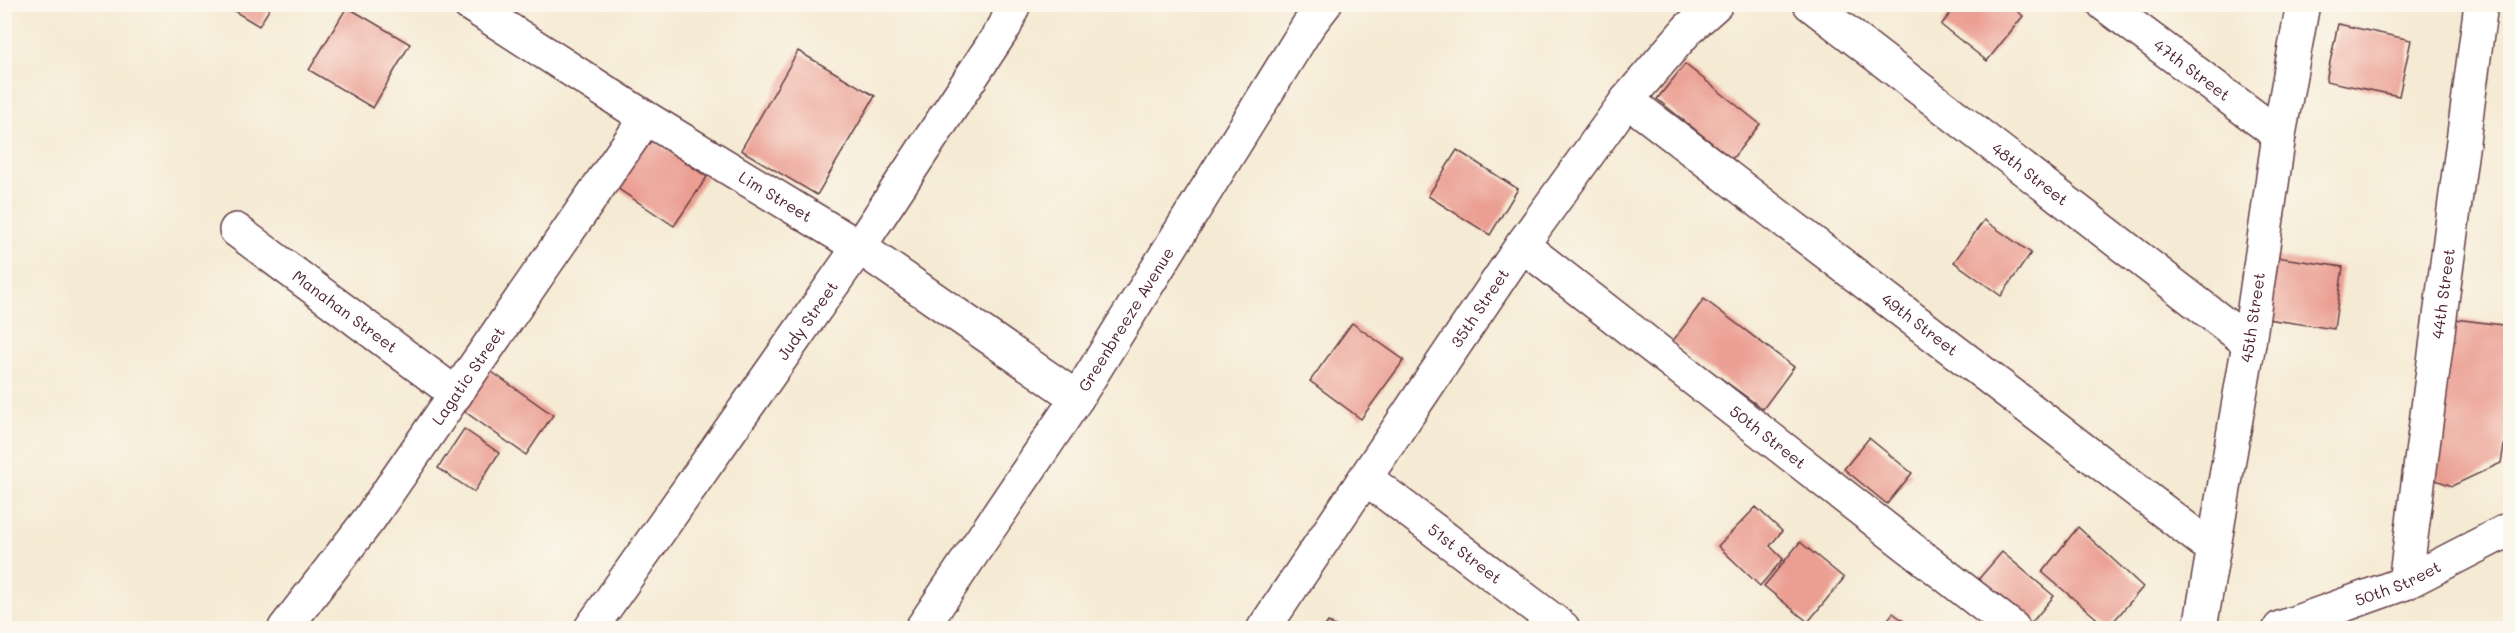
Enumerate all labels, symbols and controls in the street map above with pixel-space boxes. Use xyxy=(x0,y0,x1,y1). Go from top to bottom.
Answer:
street label: 47th Street xyxy=(2150,34,2235,105)
street label: 48th Street xyxy=(1988,137,2073,210)
street label: Lim Street xyxy=(735,166,816,226)
street label: Greenbreeze Avenue xyxy=(1073,243,1178,395)
street label: 44th Street xyxy=(2426,247,2459,340)
street label: 35th Street xyxy=(1445,264,1513,351)
street label: Manahan Street xyxy=(289,265,402,357)
street label: 45th Street xyxy=(2235,271,2269,364)
street label: Judy Street xyxy=(772,276,842,364)
street label: 49th Street xyxy=(1878,288,1963,360)
street label: Lagatic Street xyxy=(427,322,509,429)
street label: 50th Street xyxy=(1726,400,1811,473)
street label: 51st Street xyxy=(1424,518,1506,588)
street label: 50th Street xyxy=(2352,555,2444,610)

